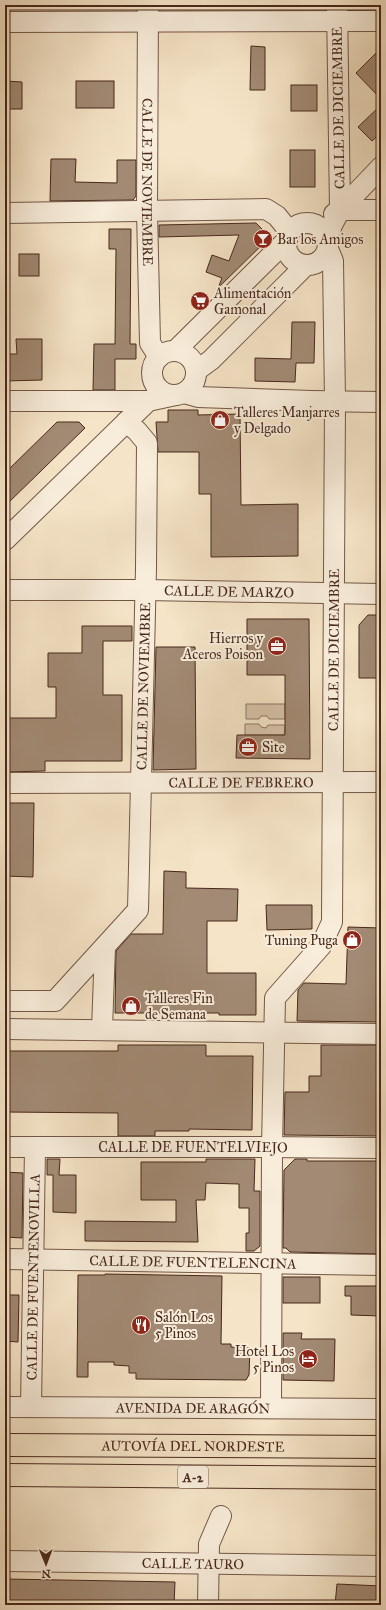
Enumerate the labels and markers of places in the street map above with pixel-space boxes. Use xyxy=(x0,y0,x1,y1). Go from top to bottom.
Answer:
bar icon: Bar los Amigos xyxy=(252,228,274,250)
place label: Bar los Amigos xyxy=(277,231,363,248)
place label: Alimentación Gamonal xyxy=(213,285,292,318)
supermarket icon: Alimentación Gamonal xyxy=(189,290,211,312)
place label: Talleres Manjarres y Delgado xyxy=(234,404,340,437)
shop icon: Talleres Manjarres y Delgado xyxy=(209,409,231,431)
place label: Hierros y Aceros Poison xyxy=(182,630,263,663)
office icon: Hierros y Aceros Poison xyxy=(266,635,288,657)
office icon: Site xyxy=(237,736,259,758)
place label: Site xyxy=(262,739,285,756)
shop icon: Tuning Puga xyxy=(341,929,363,951)
place label: Tuning Puga xyxy=(265,932,338,949)
place label: Talleres Fin de Semana xyxy=(145,990,213,1023)
shop icon: Talleres Fin de Semana xyxy=(120,995,142,1017)
place label: Salón Los 5 Pinos xyxy=(155,1309,213,1342)
restaurant icon: Salón Los 5 Pinos xyxy=(130,1314,152,1336)
place label: Hotel Los 5 Pinos xyxy=(235,1343,294,1376)
hotel icon: Hotel Los 5 Pinos xyxy=(297,1348,319,1370)

